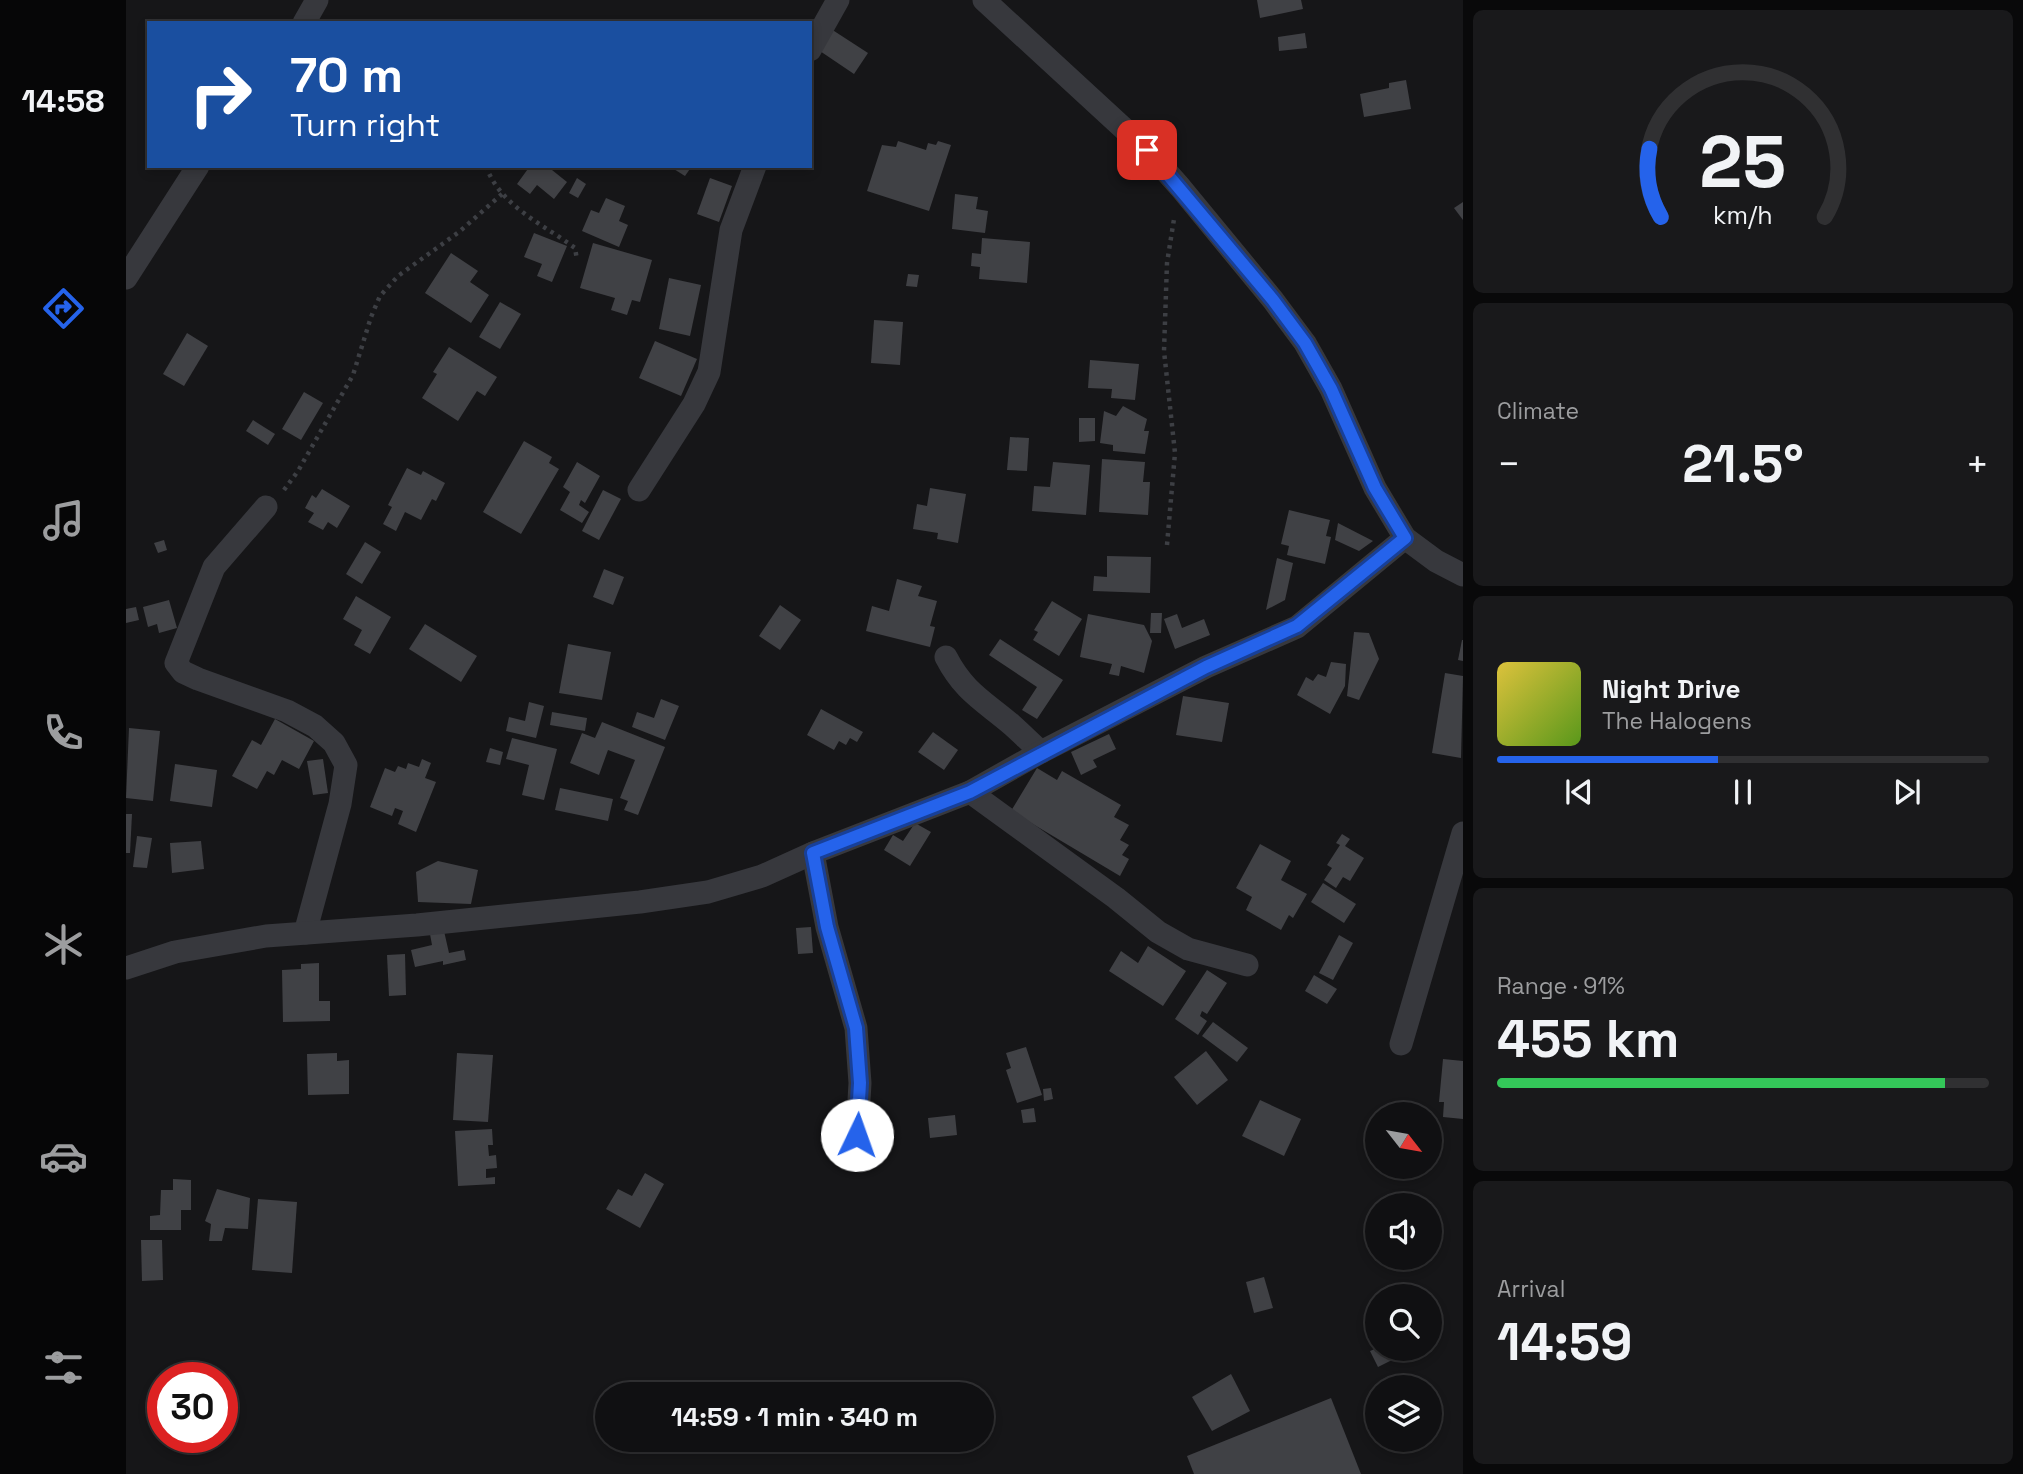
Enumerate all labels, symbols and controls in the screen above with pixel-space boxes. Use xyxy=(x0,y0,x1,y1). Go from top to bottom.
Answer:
text: 70 m xyxy=(290,44,403,106)
icon: right xyxy=(175,49,266,140)
text: 14:58 xyxy=(22,81,104,121)
text: Turn right xyxy=(290,105,440,145)
text: 25 xyxy=(1700,116,1786,209)
pin xyxy=(1117,120,1177,180)
icon: arrive xyxy=(1128,131,1166,169)
text: km/h xyxy=(1713,199,1773,231)
icon: directions xyxy=(39,284,88,333)
text: Climate xyxy=(1497,396,1579,426)
text: 21.5° xyxy=(1682,431,1804,497)
text: − xyxy=(1497,440,1521,488)
text: + xyxy=(1965,440,1989,488)
icon: music xyxy=(39,496,88,545)
text: Night Drive xyxy=(1602,672,1740,706)
text: The Halogens xyxy=(1602,706,1752,736)
icon: phone xyxy=(39,708,88,757)
icon: previous xyxy=(1560,773,1598,811)
icon: pause xyxy=(1724,773,1762,811)
icon: next xyxy=(1888,773,1926,811)
icon: climate xyxy=(39,920,88,969)
text: Range · 91% xyxy=(1497,971,1625,1001)
text: 455 km xyxy=(1497,1006,1679,1072)
position arrow xyxy=(820,1098,894,1172)
north arrow xyxy=(1365,1102,1442,1180)
map controls xyxy=(1365,1102,1442,1452)
icon: car xyxy=(39,1132,88,1181)
button: sound xyxy=(1365,1193,1442,1270)
text: Arrival xyxy=(1497,1274,1565,1304)
button: search xyxy=(1365,1284,1442,1361)
text: 14:59 xyxy=(1497,1309,1632,1375)
icon: filters xyxy=(39,1343,88,1392)
speed limit sign: 30 xyxy=(147,1362,238,1453)
button: layers xyxy=(1365,1375,1442,1452)
text: 14:59 · 1 min · 340 m xyxy=(671,1400,918,1434)

